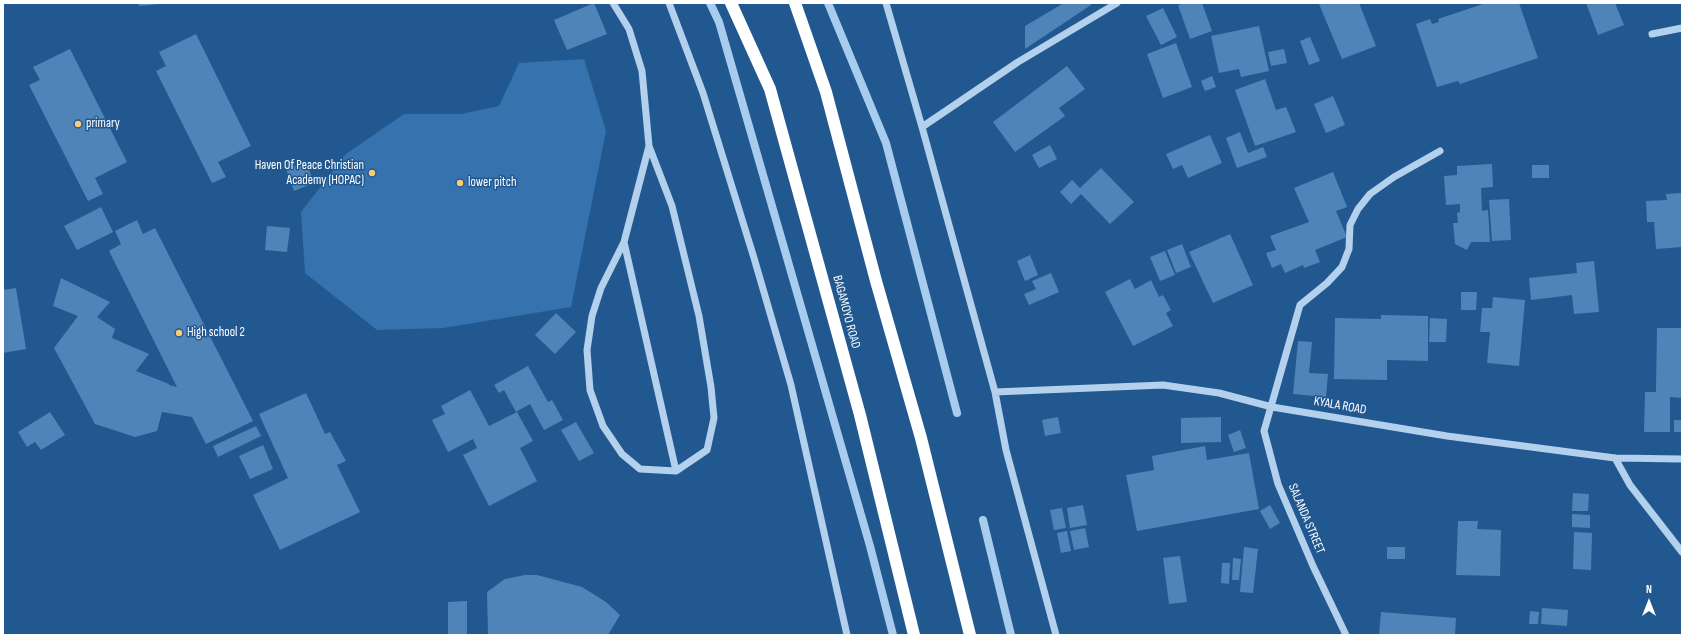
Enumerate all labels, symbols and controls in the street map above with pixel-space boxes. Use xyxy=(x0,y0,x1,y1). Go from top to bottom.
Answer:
place label: primary xyxy=(86,116,120,132)
marker: primary xyxy=(73,119,83,129)
place label: Haven Of Peace Christian Academy (HOPAC) xyxy=(255,158,364,189)
marker: Haven Of Peace Christian Academy (HOPAC) xyxy=(367,168,377,178)
place label: lower pitch xyxy=(468,175,516,191)
marker: lower pitch xyxy=(455,178,465,188)
street label: BAGAMOYO ROAD xyxy=(829,274,863,350)
place label: High school 2 xyxy=(187,325,245,341)
marker: High school 2 xyxy=(174,328,184,338)
street label: KYALA ROAD xyxy=(1312,394,1368,418)
street label: SALANDA STREET xyxy=(1284,481,1328,557)
north arrow xyxy=(1629,582,1669,622)
text: N xyxy=(1646,583,1652,596)

